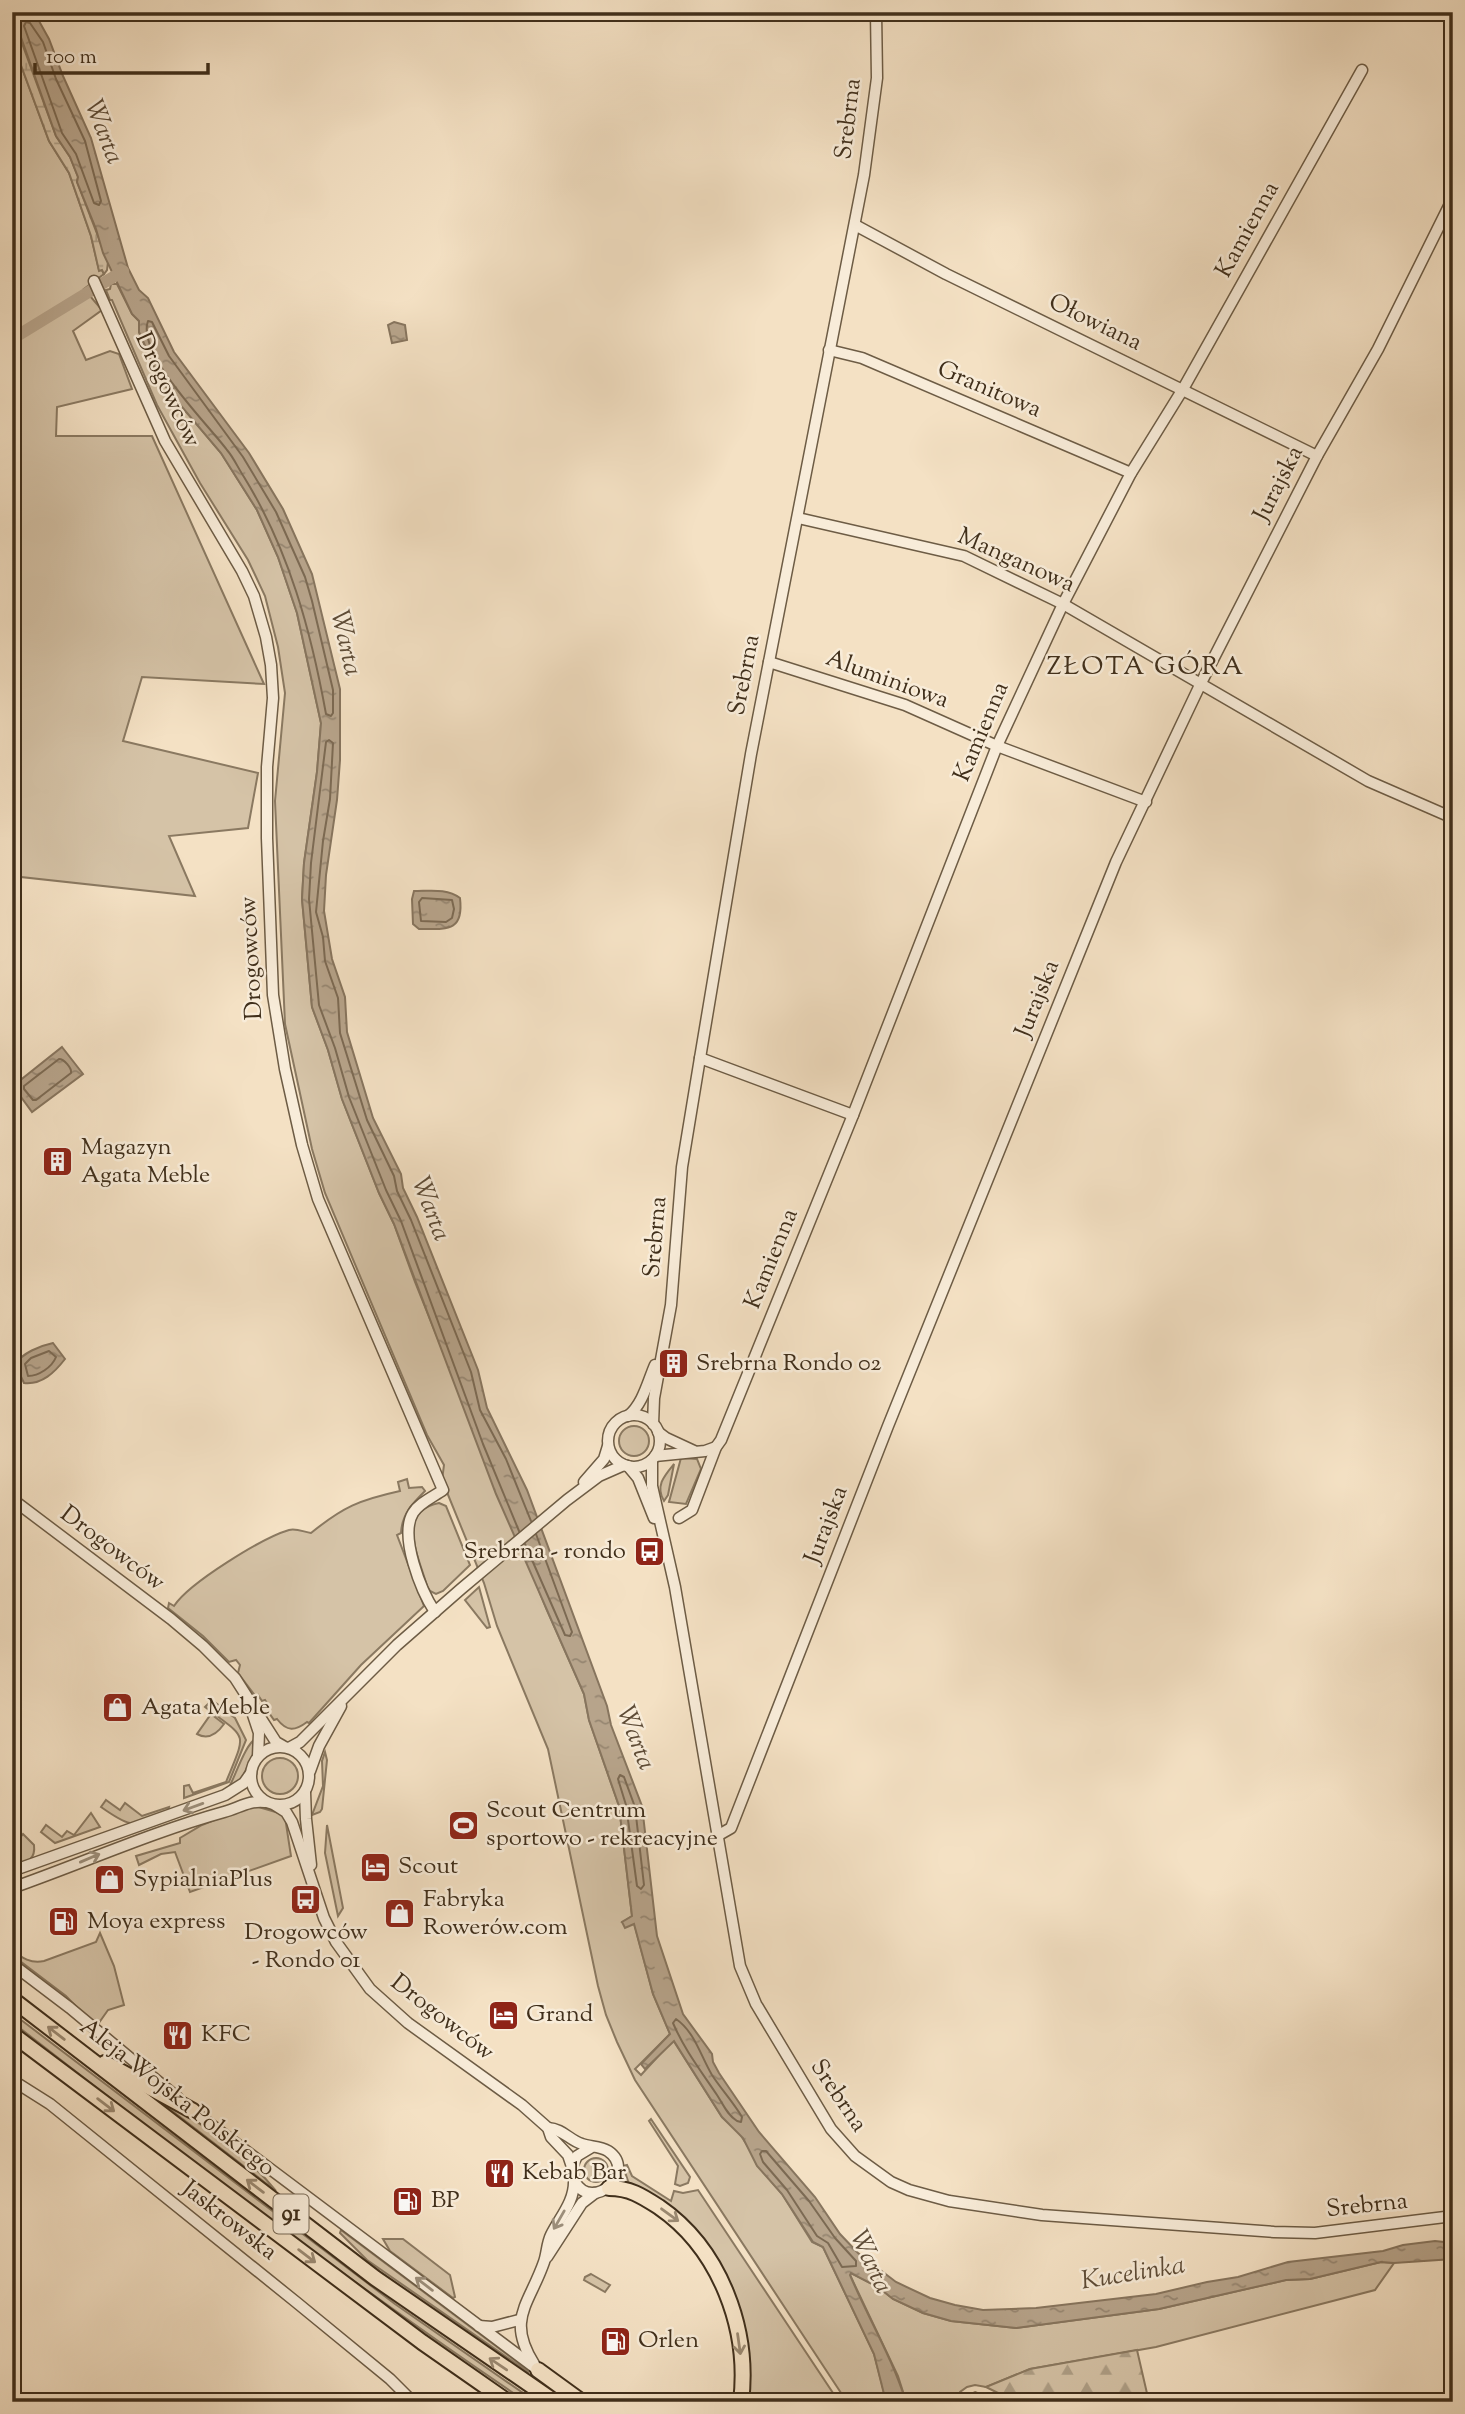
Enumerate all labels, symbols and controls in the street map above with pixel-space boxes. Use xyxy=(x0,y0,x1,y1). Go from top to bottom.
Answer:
scale bar xyxy=(35,32,208,76)
text: 100 m xyxy=(46,43,97,73)
street label: Srebrna xyxy=(827,76,871,162)
water label: Warta xyxy=(74,94,132,170)
street label: Kamienna xyxy=(1208,176,1288,284)
street label: Ołowiana xyxy=(1042,286,1148,360)
street label: Drogowców xyxy=(125,327,209,453)
street label: Granitowa xyxy=(932,353,1046,427)
street label: Jurajska xyxy=(1245,440,1312,530)
street label: Manganowa xyxy=(952,520,1080,602)
water label: Warta xyxy=(319,606,371,680)
street label: Srebrna xyxy=(721,632,769,718)
street label: Aluminiowa xyxy=(821,642,953,718)
district label: ZŁOTA GÓRA xyxy=(1047,649,1245,686)
street label: Kamienna xyxy=(946,677,1018,787)
street label: Drogowców xyxy=(232,895,272,1021)
street label: Jurajska xyxy=(1006,955,1069,1045)
place label: Magazyn Agata Meble xyxy=(81,1131,210,1193)
building icon: Magazyn Agata Meble xyxy=(41,1145,75,1179)
water label: Warta xyxy=(401,1171,459,1247)
street label: Srebrna xyxy=(636,1195,676,1279)
street label: Kamienna xyxy=(736,1204,808,1314)
building icon: Srebrna Rondo 02 xyxy=(656,1347,690,1381)
place label: Srebrna Rondo 02 xyxy=(696,1347,882,1381)
street label: Jurajska xyxy=(796,1481,857,1571)
street label: Drogowców xyxy=(52,1498,172,1600)
place label: Srebrna - rondo xyxy=(463,1535,626,1569)
bus stop icon: Srebrna - rondo xyxy=(632,1535,666,1569)
shop icon: Agata Meble xyxy=(101,1691,135,1725)
place label: Agata Meble xyxy=(141,1691,270,1725)
water label: Warta xyxy=(606,1700,664,1776)
place label: Scout Centrum sportowo - rekreacyjne xyxy=(486,1794,718,1856)
one-way arrow xyxy=(183,1802,205,1814)
sports icon: Scout Centrum sportowo - rekreacyjne xyxy=(446,1808,480,1842)
hotel icon: Scout xyxy=(358,1850,392,1884)
place label: Scout xyxy=(398,1850,458,1884)
one-way arrow xyxy=(79,1851,100,1864)
shop icon: SypialniaPlus xyxy=(93,1863,127,1897)
place label: SypialniaPlus xyxy=(133,1863,272,1897)
bus stop icon: Drogowców - Rondo 01 xyxy=(289,1882,323,1916)
place label: Fabryka Rowerów.com xyxy=(423,1883,568,1945)
shop icon: Fabryka Rowerów.com xyxy=(383,1897,417,1931)
fuel station icon: Moya express xyxy=(47,1905,81,1939)
place label: Moya express xyxy=(87,1905,225,1939)
place label: Drogowców - Rondo 01 xyxy=(244,1916,368,1978)
street label: Drogowców xyxy=(383,1967,501,2069)
hotel icon: Grand xyxy=(486,1998,520,2032)
place label: Grand xyxy=(526,1998,594,2032)
street label: Aleja Wojska Polskiego xyxy=(72,2011,282,2185)
restaurant icon: KFC xyxy=(161,2018,195,2052)
place label: KFC xyxy=(201,2018,251,2052)
one-way arrow xyxy=(47,2025,65,2040)
street label: Srebrna xyxy=(801,2053,875,2139)
one-way arrow xyxy=(96,2097,114,2112)
restaurant icon: Kebab Bar xyxy=(482,2156,516,2190)
place label: Kebab Bar xyxy=(522,2156,626,2190)
street label: Jaskrowska xyxy=(172,2172,284,2269)
one-way arrow xyxy=(246,2179,265,2194)
fuel station icon: BP xyxy=(391,2184,425,2218)
place label: BP xyxy=(431,2184,460,2218)
street label: Srebrna xyxy=(1325,2185,1409,2227)
road number: 91 xyxy=(274,2194,308,2234)
one-way arrow xyxy=(660,2208,679,2222)
one-way arrow xyxy=(552,2210,566,2230)
water label: Warta xyxy=(839,2224,901,2300)
water label: Kucelinka xyxy=(1078,2248,1188,2300)
one-way arrow xyxy=(297,2249,316,2263)
one-way arrow xyxy=(415,2277,434,2292)
fuel station icon: Orlen xyxy=(598,2324,632,2358)
place label: Orlen xyxy=(638,2324,699,2358)
one-way arrow xyxy=(733,2332,746,2355)
one-way arrow xyxy=(489,2356,509,2370)

